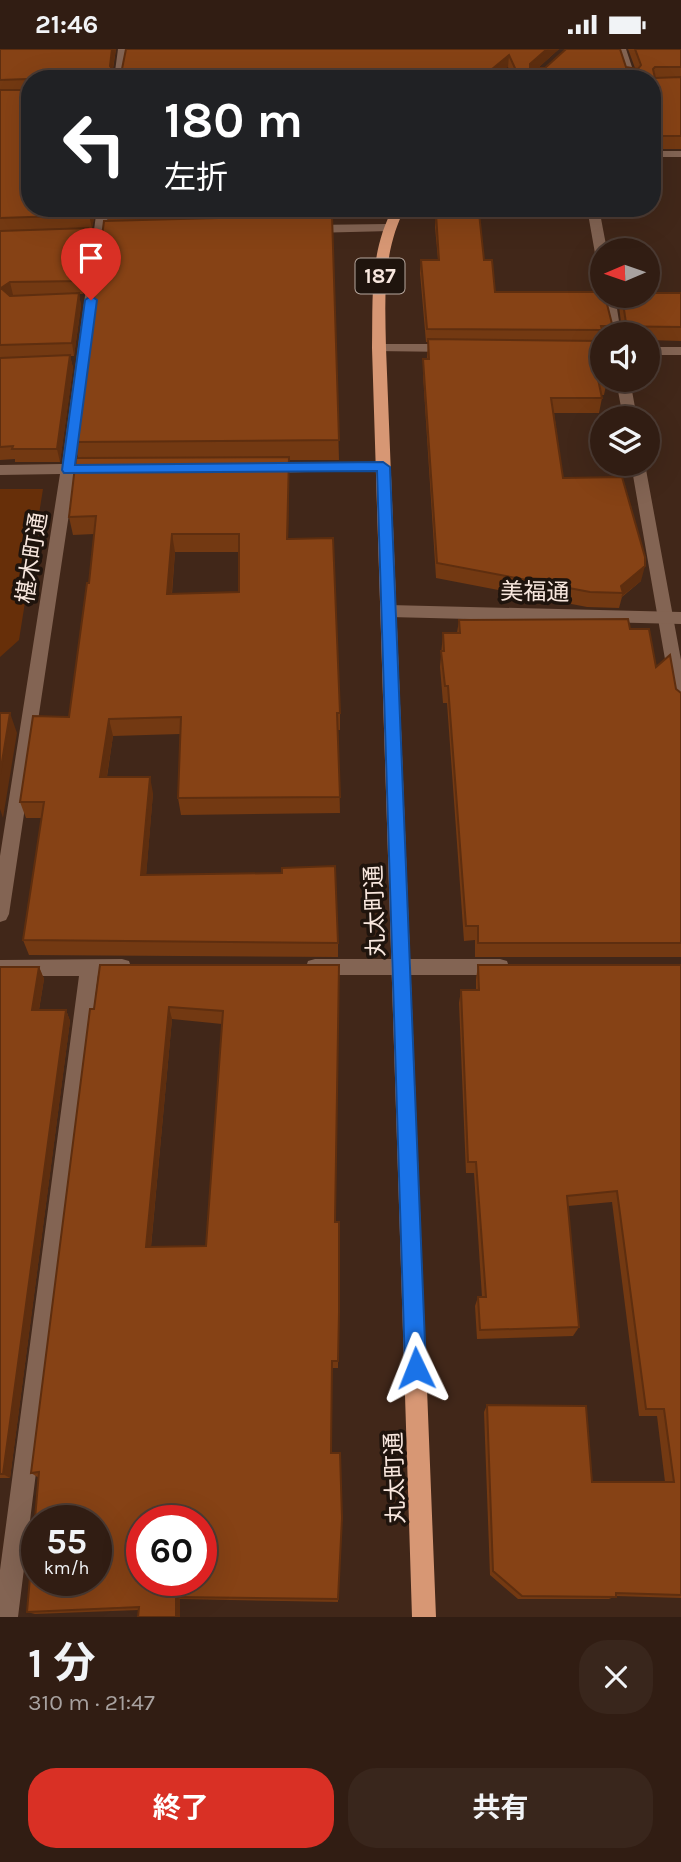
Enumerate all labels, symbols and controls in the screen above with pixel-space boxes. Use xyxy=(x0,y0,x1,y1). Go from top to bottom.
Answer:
text: 21:46 xyxy=(35,9,98,40)
text: 180 m xyxy=(164,92,303,149)
icon: left xyxy=(49,98,140,189)
text: 左折 xyxy=(164,159,228,196)
pin xyxy=(61,228,121,300)
north arrow xyxy=(590,238,660,308)
map controls xyxy=(590,238,660,476)
icon: arrive xyxy=(72,239,110,277)
road number: 187 xyxy=(356,259,404,293)
button: sound xyxy=(590,322,660,392)
button: layers xyxy=(590,406,660,476)
street label: 椹木町通 xyxy=(11,510,53,606)
street label: 美福通 xyxy=(500,578,570,606)
street label: 丸太町通 xyxy=(360,865,390,957)
position arrow xyxy=(379,1331,453,1405)
street label: 丸太町通 xyxy=(380,1432,410,1524)
speed limit sign: 60 xyxy=(126,1505,217,1596)
text: 55 xyxy=(46,1521,87,1562)
text: km/h xyxy=(44,1557,89,1579)
text: 1 分 xyxy=(28,1638,96,1688)
button: close xyxy=(579,1640,653,1714)
text: 310 m · 21:47 xyxy=(28,1689,155,1716)
button: 終了 xyxy=(28,1768,334,1848)
button: 共有 xyxy=(348,1768,653,1848)

